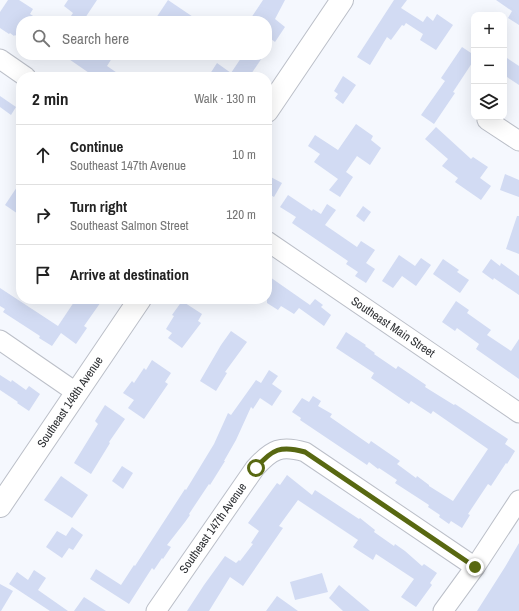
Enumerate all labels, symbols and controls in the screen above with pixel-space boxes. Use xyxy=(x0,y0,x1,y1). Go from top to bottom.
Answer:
map controls xyxy=(471,12,507,120)
button: + xyxy=(471,12,507,48)
search box xyxy=(16,16,272,60)
icon: search xyxy=(30,27,52,49)
text: Search here xyxy=(62,28,129,49)
button: − xyxy=(471,48,507,84)
button: layers xyxy=(471,84,507,120)
text: 2 min xyxy=(32,87,68,110)
text: Walk · 130 m xyxy=(194,90,256,107)
text: Continue xyxy=(70,136,123,157)
icon: ahead xyxy=(32,144,54,166)
text: 10 m xyxy=(232,146,256,163)
text: Southeast 147th Avenue xyxy=(70,157,186,174)
text: Turn right xyxy=(70,196,127,217)
icon: right xyxy=(32,204,54,226)
text: 120 m xyxy=(226,206,256,223)
text: Southeast Salmon Street xyxy=(70,217,189,234)
icon: arrive xyxy=(32,264,54,286)
text: Arrive at destination xyxy=(70,264,189,285)
street label: Southeast Main Street xyxy=(348,293,438,361)
street label: Southeast 148th Avenue xyxy=(33,353,107,451)
route start xyxy=(247,459,265,477)
street label: Southeast 147th Avenue xyxy=(176,480,250,576)
route end xyxy=(466,558,484,576)

